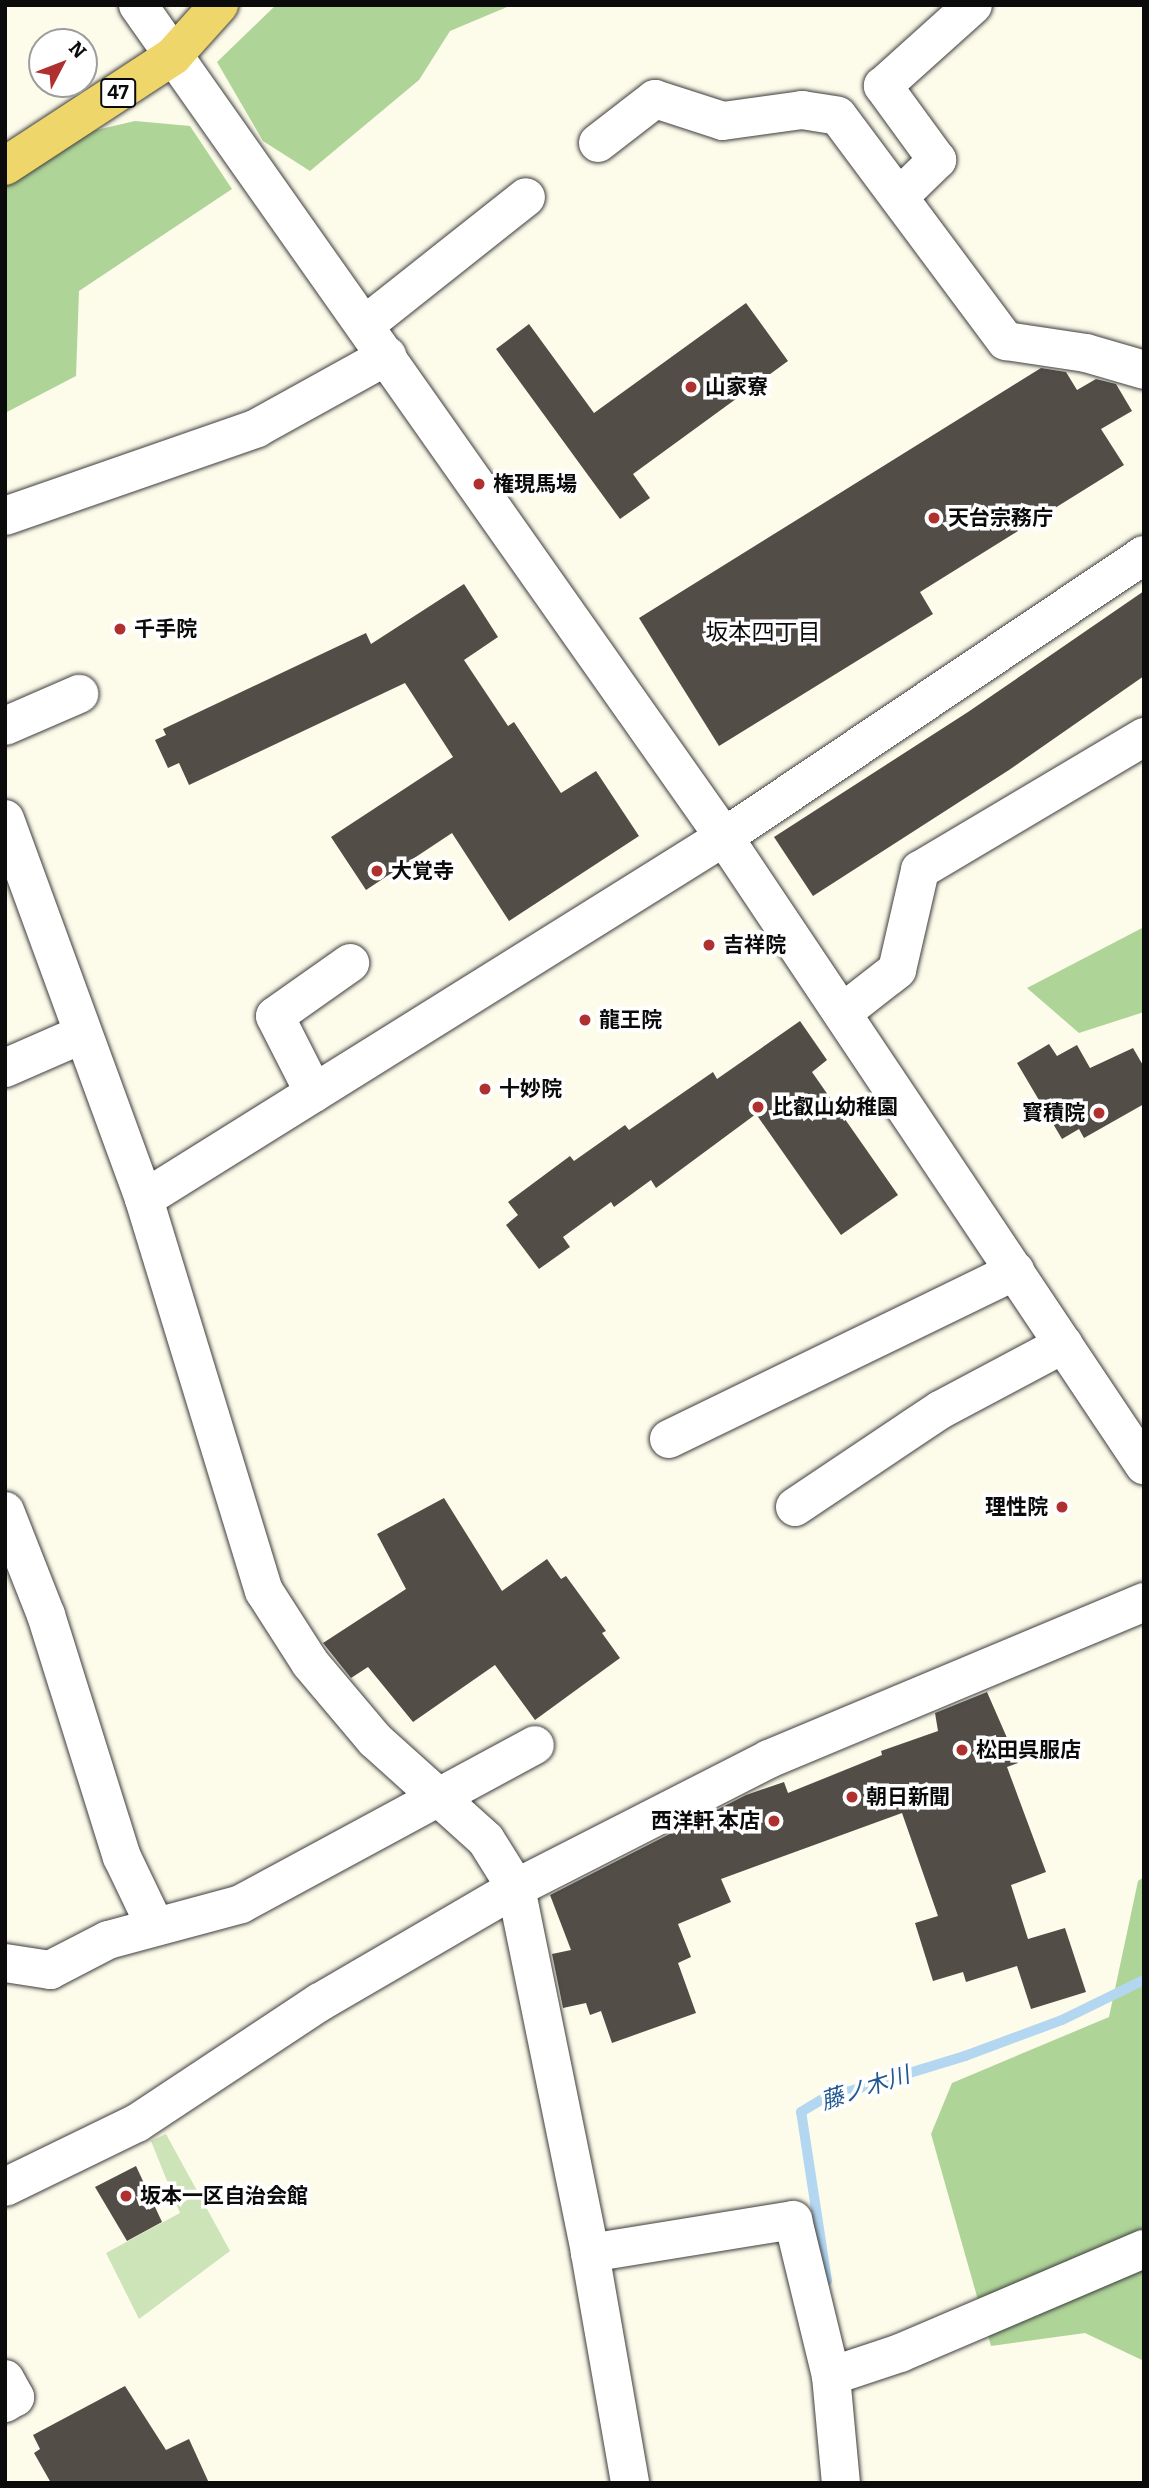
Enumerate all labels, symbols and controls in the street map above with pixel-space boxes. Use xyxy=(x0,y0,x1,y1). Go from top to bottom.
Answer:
north arrow xyxy=(28,28,98,98)
text: N xyxy=(64,37,91,63)
road number: 47 xyxy=(99,78,137,108)
place label: 山家寮 xyxy=(705,374,768,400)
marker: 山家寮 xyxy=(683,379,699,395)
place label: 権現馬場 xyxy=(493,471,577,497)
marker: 権現馬場 xyxy=(471,476,487,492)
place label: 天台宗務庁 xyxy=(948,505,1053,531)
marker: 天台宗務庁 xyxy=(926,510,942,526)
place label: 千手院 xyxy=(134,616,197,642)
district label: 坂本四丁目 xyxy=(706,618,820,646)
marker: 千手院 xyxy=(112,621,128,637)
place label: 大覚寺 xyxy=(391,858,454,884)
marker: 大覚寺 xyxy=(369,863,385,879)
place label: 吉祥院 xyxy=(723,932,786,958)
marker: 吉祥院 xyxy=(701,937,717,953)
place label: 龍王院 xyxy=(599,1007,662,1033)
marker: 龍王院 xyxy=(577,1012,593,1028)
place label: 十妙院 xyxy=(499,1076,562,1102)
marker: 十妙院 xyxy=(477,1081,493,1097)
place label: 比叡山幼稚園 xyxy=(772,1094,898,1120)
marker: 比叡山幼稚園 xyxy=(750,1099,766,1115)
place label: 寳積院 xyxy=(1022,1100,1085,1126)
marker: 寳積院 xyxy=(1091,1105,1107,1121)
place label: 理性院 xyxy=(985,1494,1048,1520)
marker: 理性院 xyxy=(1054,1499,1070,1515)
place label: 松田呉服店 xyxy=(976,1737,1081,1763)
marker: 松田呉服店 xyxy=(954,1742,970,1758)
place label: 朝日新聞 xyxy=(866,1784,950,1810)
marker: 朝日新聞 xyxy=(844,1789,860,1805)
place label: 西洋軒 本店 xyxy=(651,1808,760,1834)
marker: 西洋軒 本店 xyxy=(766,1813,782,1829)
water label: 藤ノ木川 xyxy=(817,2061,913,2115)
place label: 坂本一区自治会館 xyxy=(140,2183,308,2209)
marker: 坂本一区自治会館 xyxy=(118,2188,134,2204)

